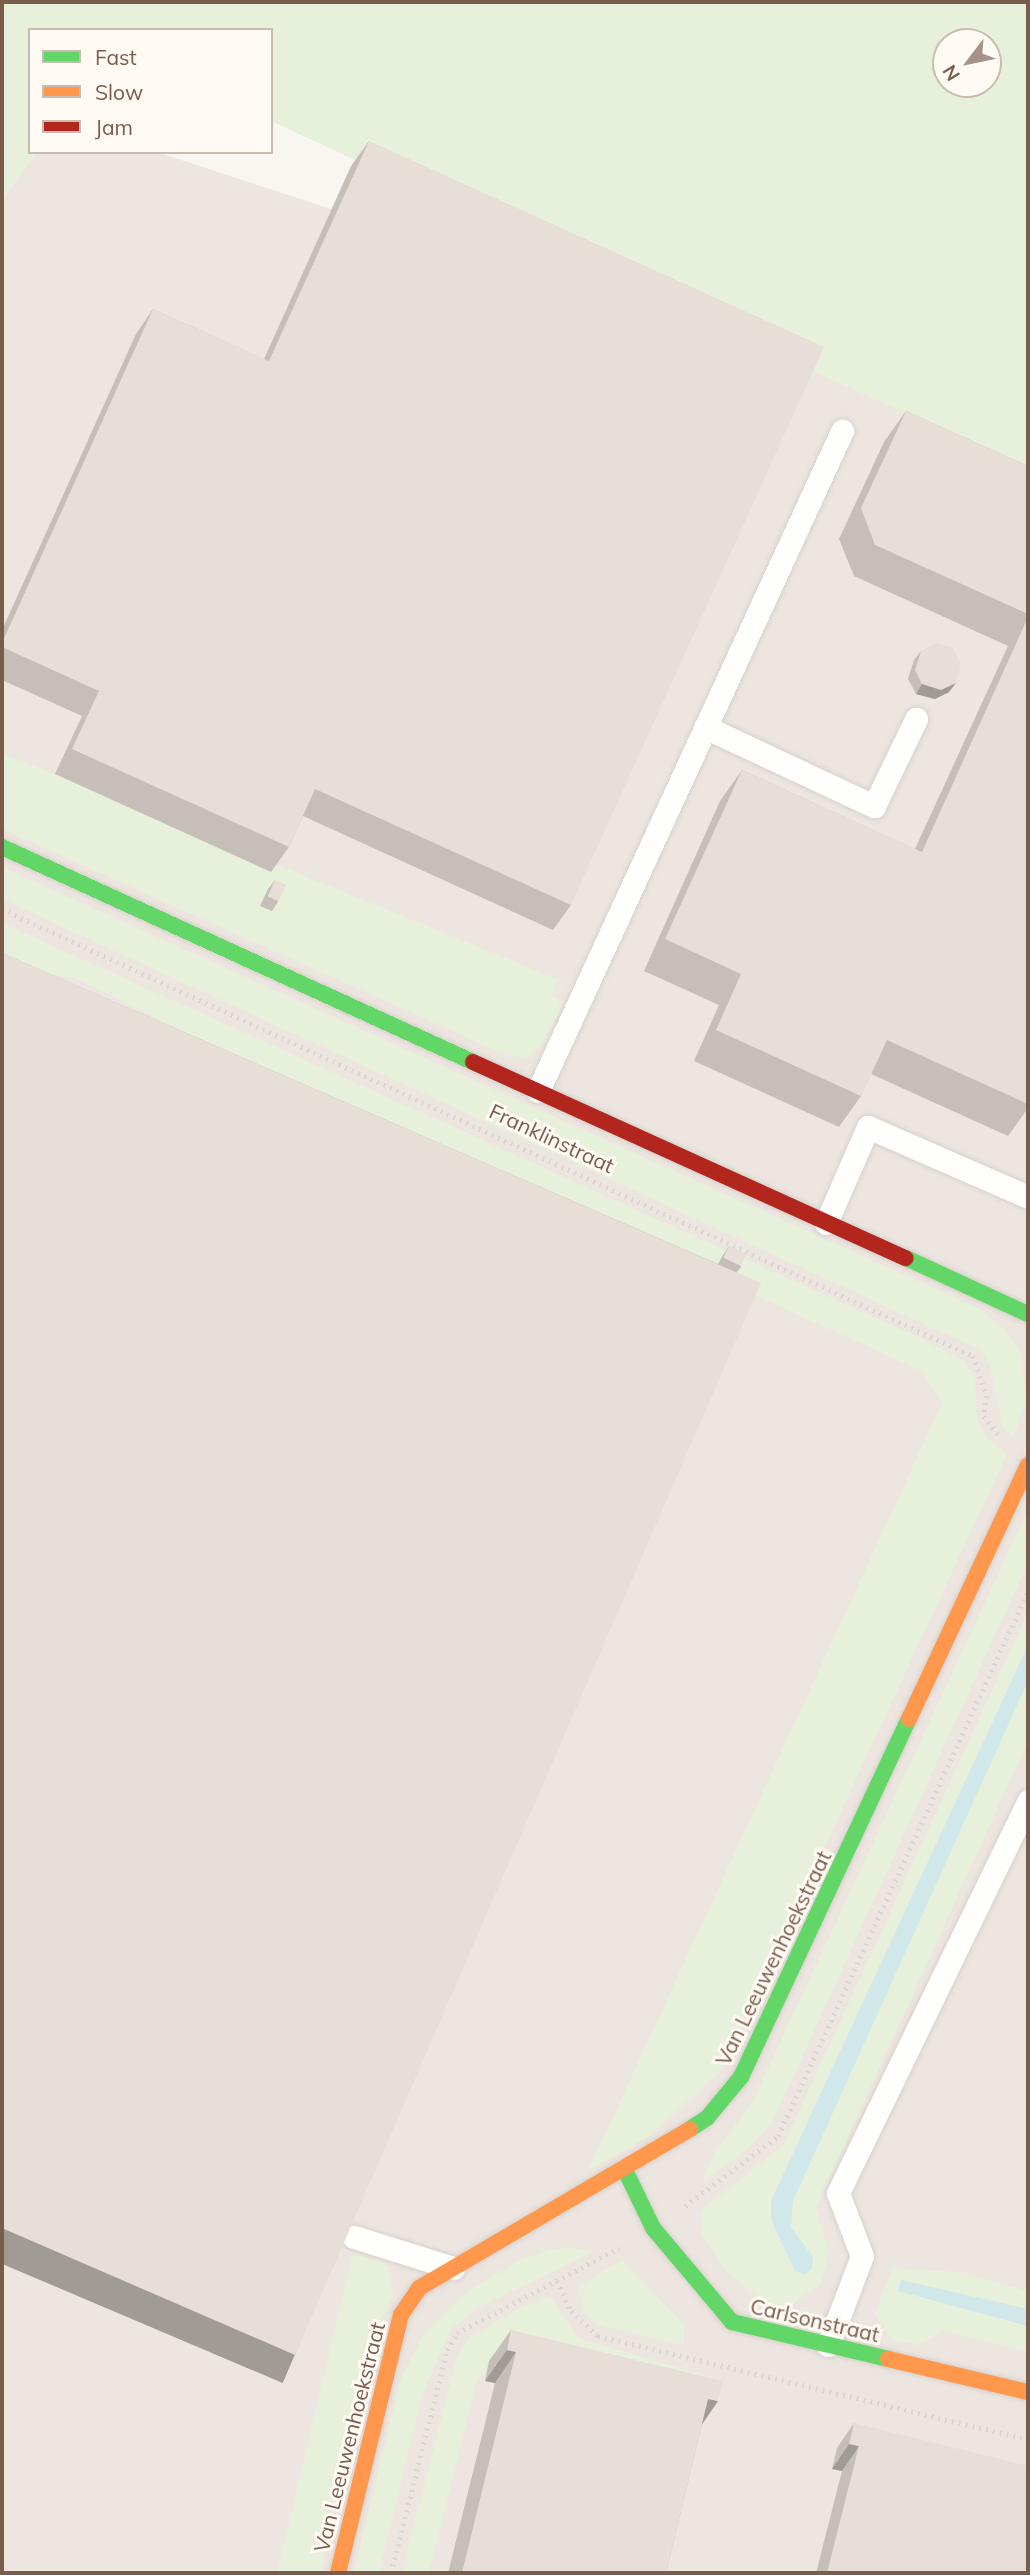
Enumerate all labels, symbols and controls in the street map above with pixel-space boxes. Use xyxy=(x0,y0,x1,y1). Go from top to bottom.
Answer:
legend xyxy=(28,28,273,154)
north arrow xyxy=(932,28,1002,98)
text: Fast xyxy=(95,44,137,70)
text: N xyxy=(937,61,965,86)
text: Slow xyxy=(95,79,143,105)
text: Jam xyxy=(95,114,133,140)
street label: Franklinstraat xyxy=(486,1098,618,1178)
street label: Van Leeuwenhoekstraat xyxy=(710,1846,836,2070)
street label: Carlsonstraat xyxy=(748,2293,882,2347)
street label: Van Leeuwenhoekstraat xyxy=(308,2319,390,2555)

